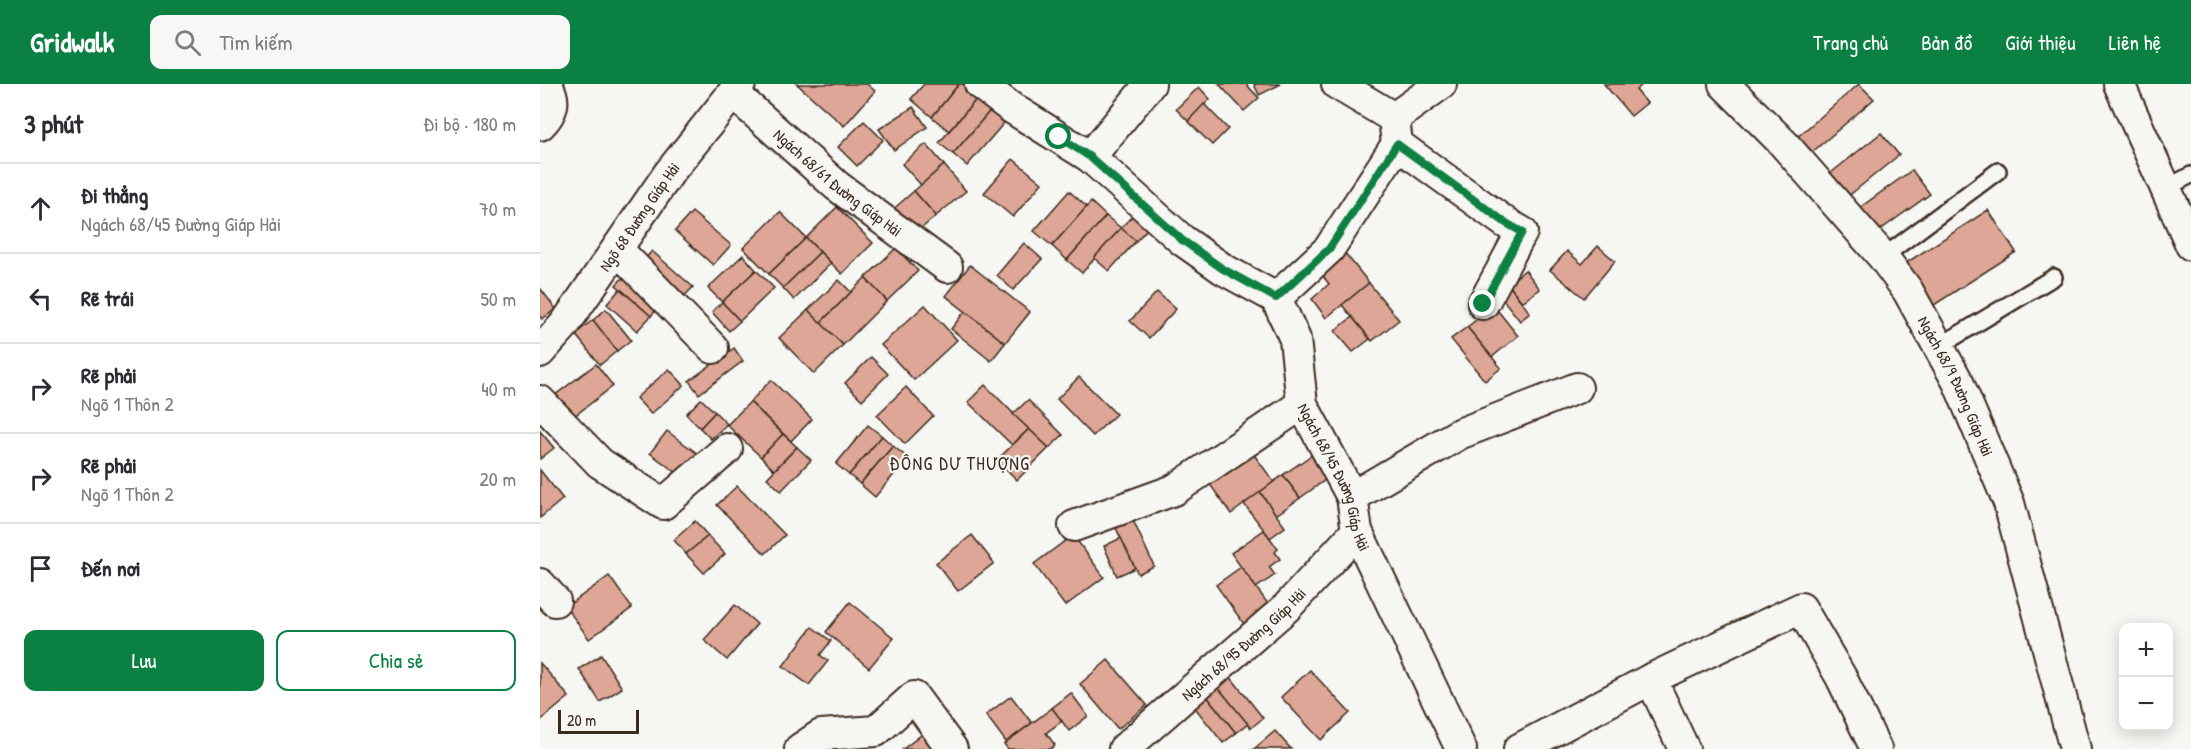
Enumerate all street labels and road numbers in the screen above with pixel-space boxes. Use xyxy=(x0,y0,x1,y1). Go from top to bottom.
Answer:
street label: Ngách 68/61 Đường Giáp Hải xyxy=(769,124,907,241)
street label: Ngõ 68 Đường Giáp Hải xyxy=(594,157,685,276)
street label: Ngách 68/9 Đường Giáp Hải xyxy=(1913,312,1999,460)
street label: Ngách 68/45 Đường Giáp Hải xyxy=(1293,399,1376,555)
street label: Ngách 68/95 Đường Giáp Hải xyxy=(1176,583,1311,706)

